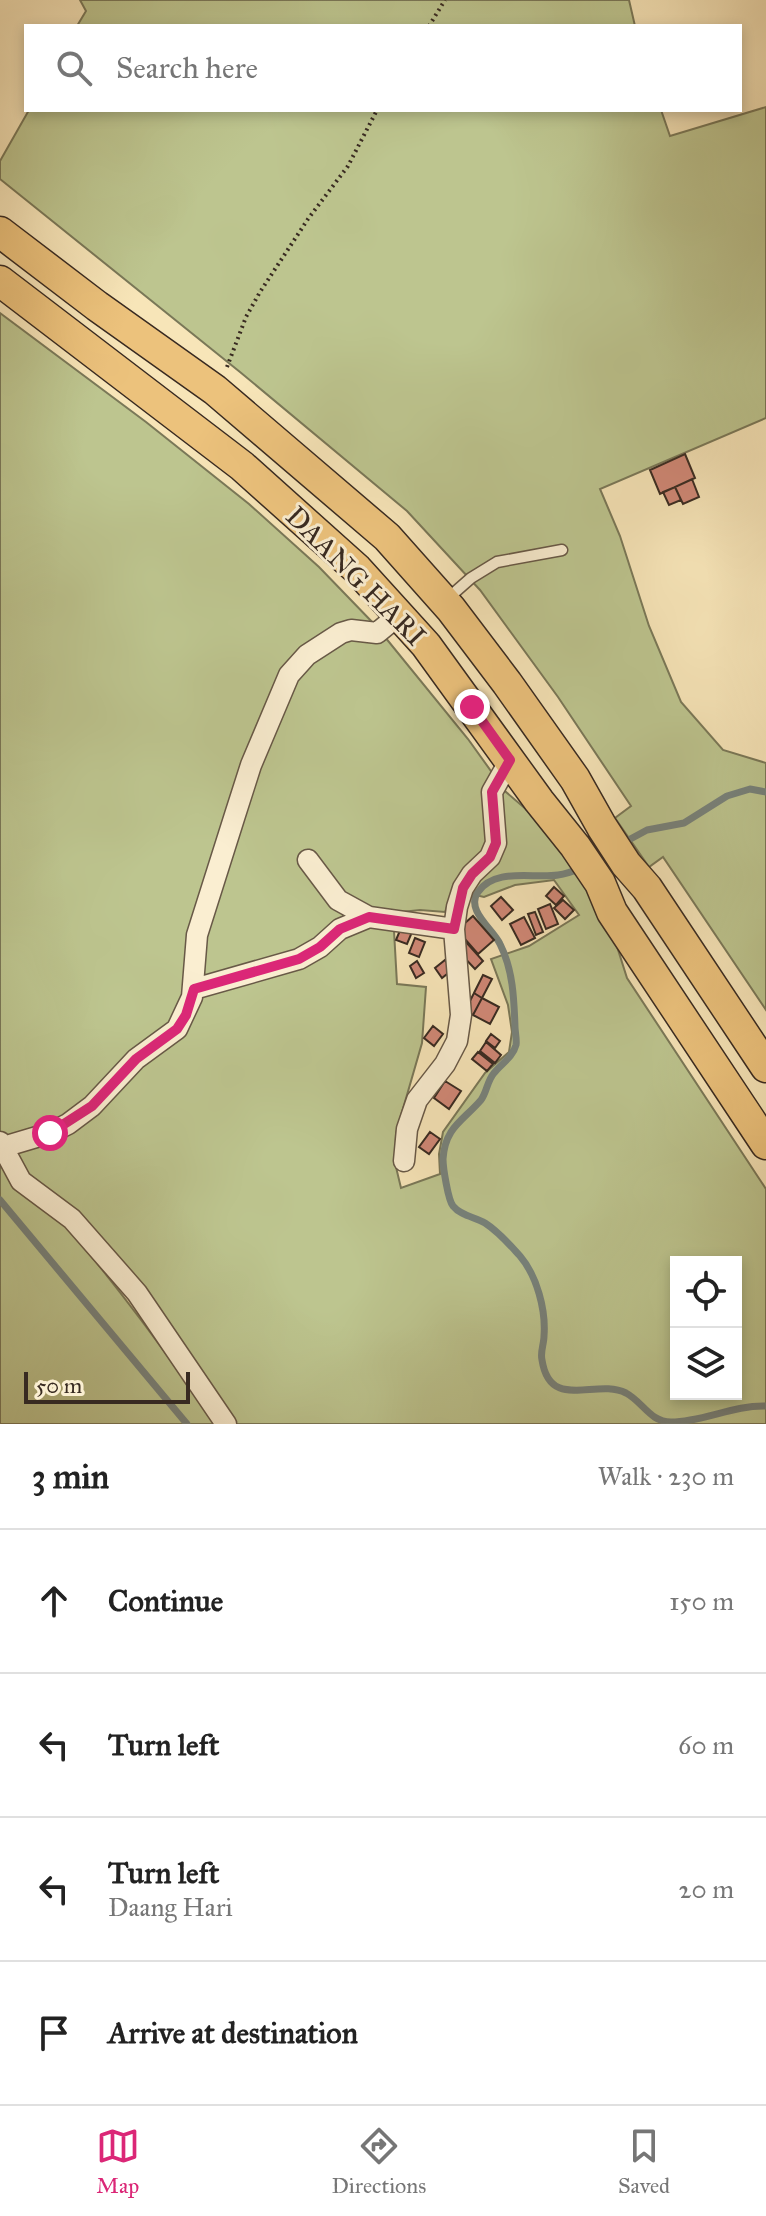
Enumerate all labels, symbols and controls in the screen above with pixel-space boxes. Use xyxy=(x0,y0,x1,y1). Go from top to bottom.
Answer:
search box xyxy=(24,24,742,112)
icon: search xyxy=(52,46,96,90)
text: Search here xyxy=(116,50,258,86)
street label: DAANG HARI xyxy=(279,499,433,653)
route end xyxy=(454,689,490,725)
route start xyxy=(32,1115,68,1151)
map controls xyxy=(670,1256,742,1400)
button: locate xyxy=(670,1256,742,1328)
button: layers xyxy=(670,1328,742,1400)
scale bar xyxy=(24,1368,190,1404)
text: 50 m xyxy=(36,1372,82,1399)
text: 3 min xyxy=(32,1456,109,1497)
text: Walk · 230 m xyxy=(598,1460,734,1492)
icon: ahead xyxy=(32,1579,76,1623)
text: Continue xyxy=(108,1583,223,1619)
text: 150 m xyxy=(669,1585,734,1617)
icon: left xyxy=(32,1723,76,1767)
text: Turn left xyxy=(108,1727,219,1763)
text: 60 m xyxy=(678,1729,734,1761)
text: Turn left xyxy=(108,1855,219,1891)
icon: left xyxy=(32,1867,76,1911)
text: 20 m xyxy=(679,1873,734,1905)
text: Daang Hari xyxy=(108,1891,233,1923)
icon: arrive xyxy=(32,2011,76,2055)
text: Arrive at destination xyxy=(108,2015,358,2051)
tab: Map xyxy=(96,2124,140,2199)
tab: Directions xyxy=(331,2124,426,2199)
tab: Saved xyxy=(618,2124,670,2199)

